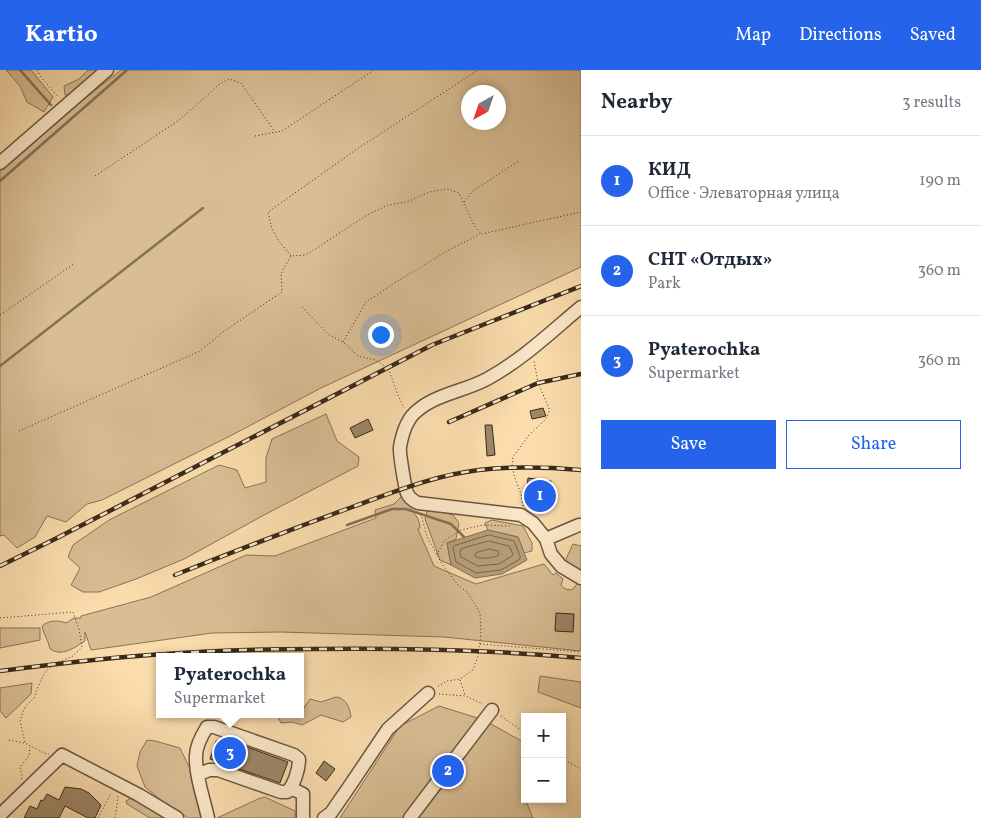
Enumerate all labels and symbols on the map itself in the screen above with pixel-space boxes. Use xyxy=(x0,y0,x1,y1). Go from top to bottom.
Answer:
north arrow xyxy=(461,85,506,130)
your location xyxy=(368,322,394,348)
pin: 1 xyxy=(524,477,556,515)
pin: 3 xyxy=(214,734,246,772)
pin: 2 xyxy=(432,752,464,790)

